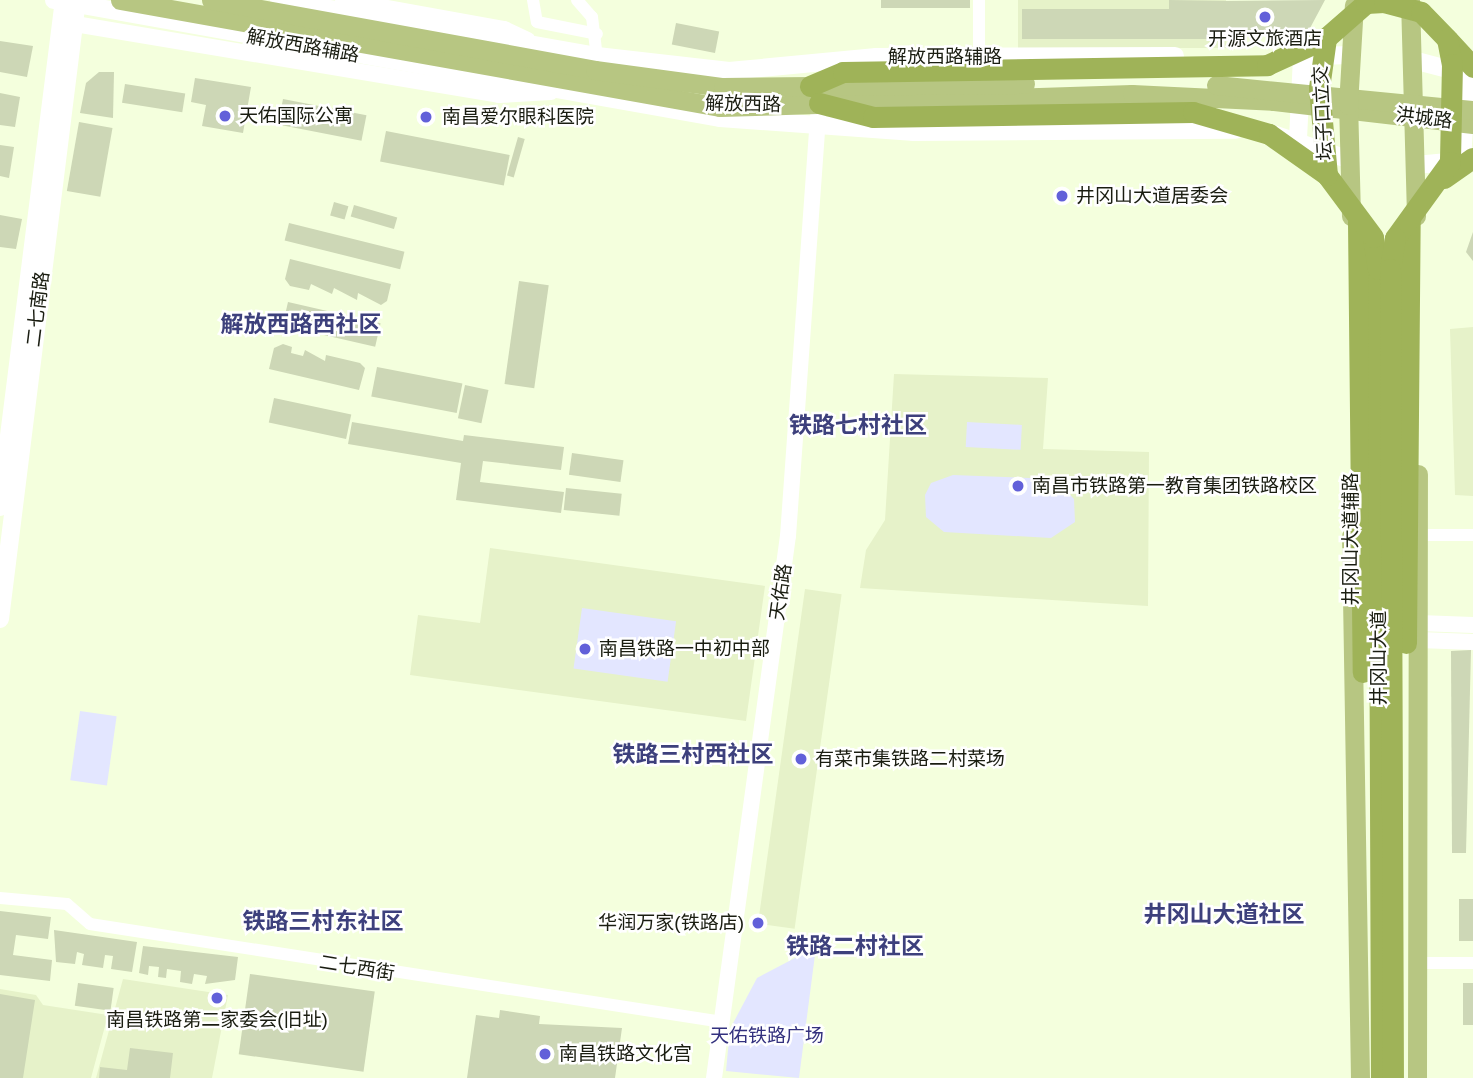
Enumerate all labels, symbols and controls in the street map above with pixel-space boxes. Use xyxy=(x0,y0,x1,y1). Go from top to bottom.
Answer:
marker: 开源文旅酒店 xyxy=(1257,9,1273,25)
street label: 解放西路辅路 xyxy=(245,25,361,67)
place label: 开源文旅酒店 xyxy=(1208,28,1322,50)
street label: 解放西路辅路 xyxy=(888,46,1002,68)
street label: 坛子口立交 xyxy=(1309,65,1337,161)
street label: 解放西路 xyxy=(705,92,781,116)
street label: 洪城路 xyxy=(1394,103,1454,133)
place label: 天佑国际公寓 xyxy=(239,105,353,127)
place label: 南昌爱尔眼科医院 xyxy=(442,106,594,128)
marker: 南昌爱尔眼科医院 xyxy=(416,107,436,127)
marker: 天佑国际公寓 xyxy=(217,108,233,124)
place label: 井冈山大道居委会 xyxy=(1076,185,1228,207)
marker: 井冈山大道居委会 xyxy=(1054,188,1070,204)
street label: 二七南路 xyxy=(22,270,54,348)
district label: 解放西路西社区 xyxy=(221,310,381,338)
district label: 铁路七村社区 xyxy=(789,411,927,439)
street label: 井冈山大道辅路 xyxy=(1340,473,1362,605)
place label: 南昌市铁路第一教育集团铁路校区 xyxy=(1032,475,1317,497)
marker: 南昌市铁路第一教育集团铁路校区 xyxy=(1010,478,1026,494)
street label: 天佑路 xyxy=(766,562,796,622)
street label: 井冈山大道 xyxy=(1368,611,1390,705)
place label: 南昌铁路一中初中部 xyxy=(599,638,770,660)
marker: 南昌铁路一中初中部 xyxy=(577,641,593,657)
district label: 铁路三村西社区 xyxy=(613,740,773,768)
place label: 有菜市集铁路二村菜场 xyxy=(815,748,1005,770)
marker: 有菜市集铁路二村菜场 xyxy=(793,751,809,767)
district label: 井冈山大道社区 xyxy=(1144,900,1304,928)
district label: 铁路三村东社区 xyxy=(243,907,403,935)
place label: 华润万家(铁路店) xyxy=(598,912,744,934)
marker: 华润万家(铁路店) xyxy=(750,915,766,931)
district label: 铁路二村社区 xyxy=(786,932,924,960)
street label: 二七西街 xyxy=(318,951,396,985)
marker: 南昌铁路第二家委会(旧址) xyxy=(209,990,225,1006)
place label: 南昌铁路第二家委会(旧址) xyxy=(106,1009,328,1031)
park label: 天佑铁路广场 xyxy=(710,1025,824,1047)
place label: 南昌铁路文化宫 xyxy=(559,1043,692,1065)
marker: 南昌铁路文化宫 xyxy=(537,1046,553,1062)

